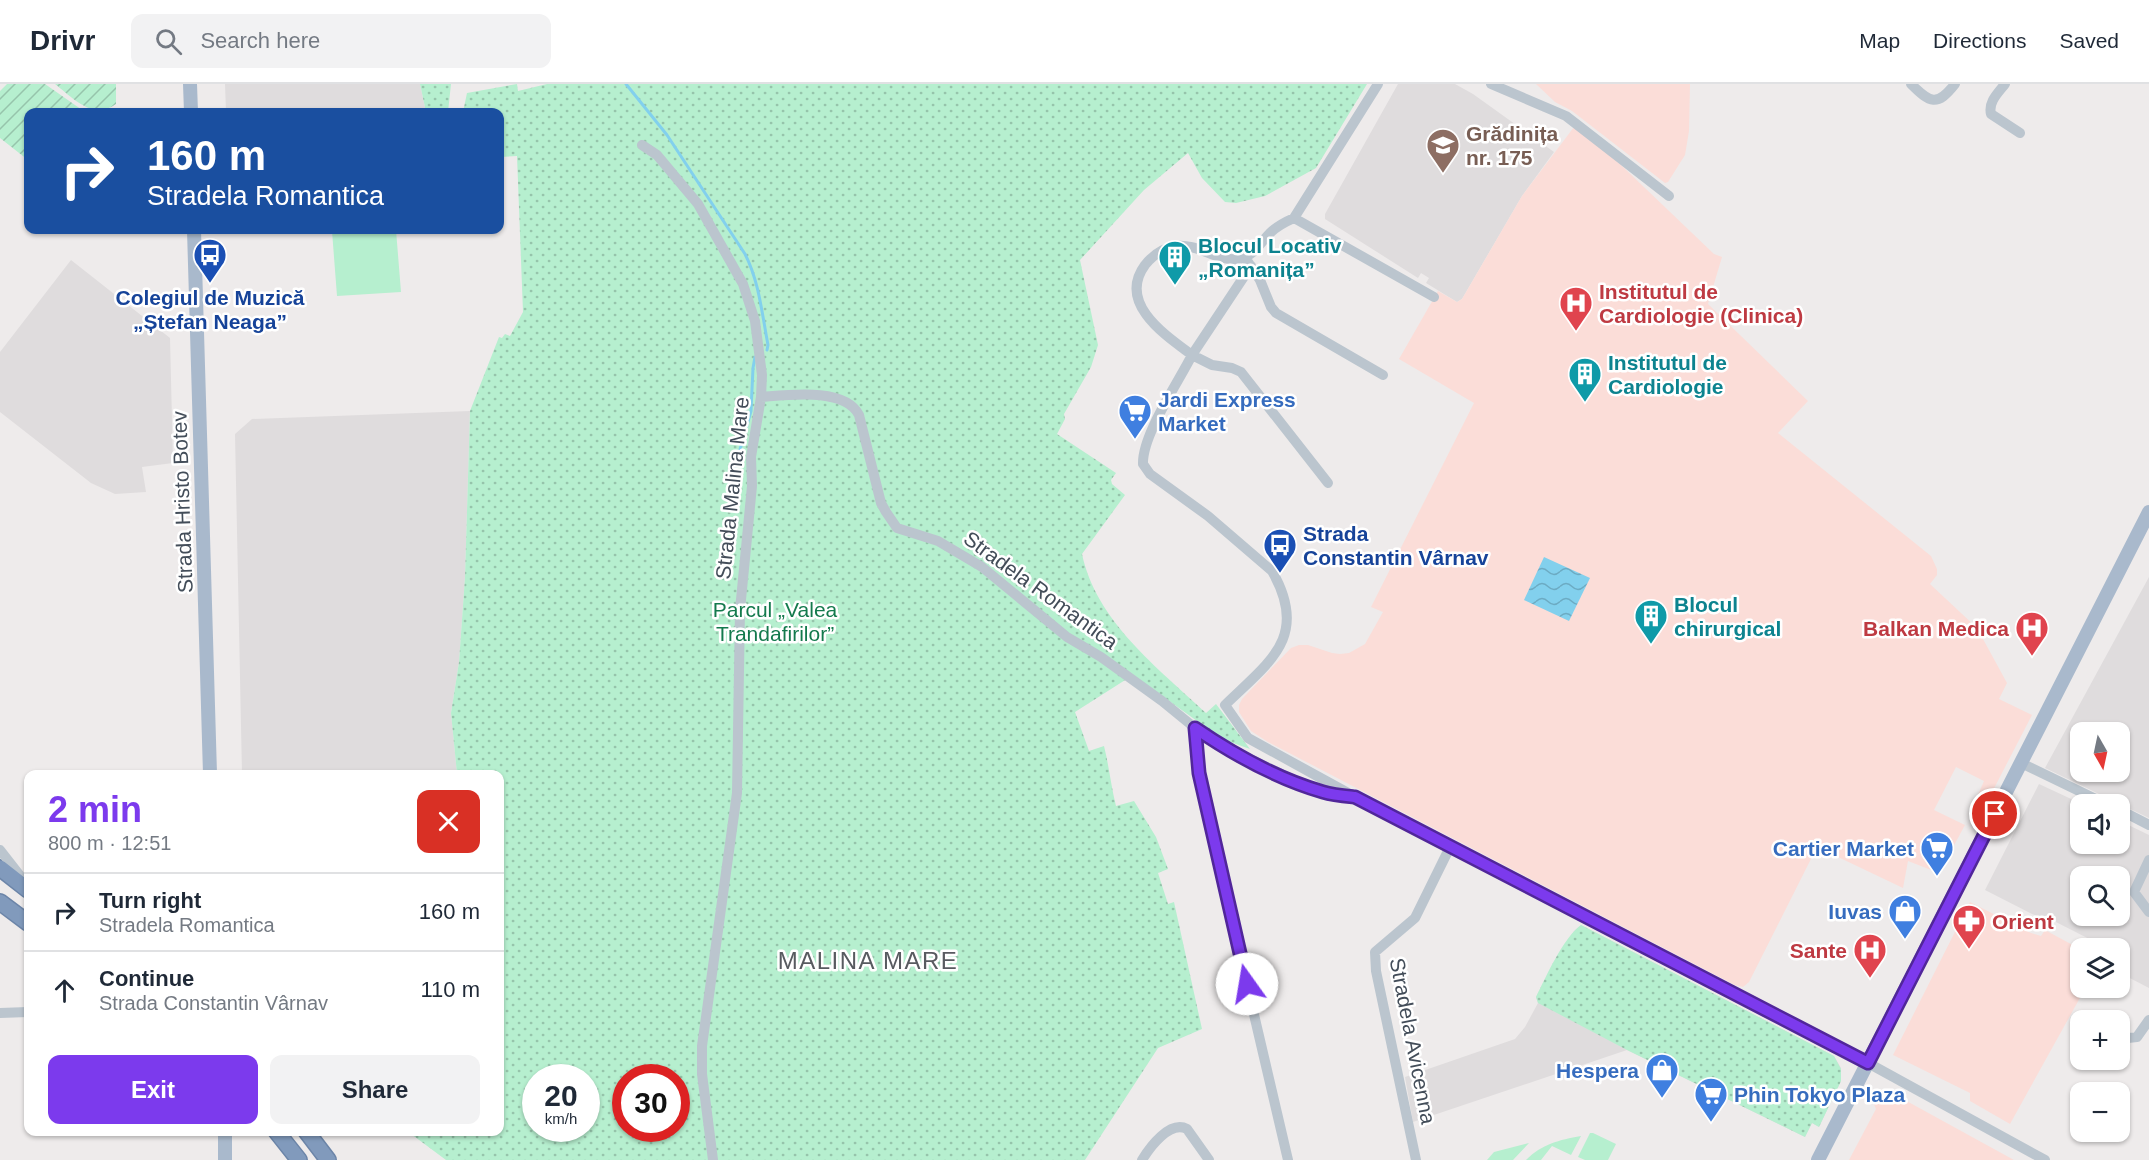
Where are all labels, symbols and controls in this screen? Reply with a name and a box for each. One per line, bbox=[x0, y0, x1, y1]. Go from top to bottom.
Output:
search box bbox=[131, 14, 551, 68]
text: Drivr bbox=[30, 25, 95, 56]
icon: search bbox=[152, 25, 185, 58]
text: Search here bbox=[200, 28, 320, 53]
text: Map bbox=[1859, 29, 1900, 52]
text: Directions bbox=[1933, 29, 2026, 52]
text: Saved bbox=[2059, 29, 2119, 52]
place label: Grădinița nr. 175 bbox=[1466, 122, 1559, 169]
school or university icon: Grădinița nr. 175 bbox=[1425, 127, 1461, 174]
icon: right bbox=[48, 132, 126, 210]
text: 160 m bbox=[147, 132, 266, 179]
text: Stradela Romantica bbox=[147, 181, 384, 211]
place label: Blocul Locativ „Romanița” bbox=[1198, 234, 1342, 281]
bus stop icon: Colegiul de Muzică „Ștefan Neaga” bbox=[192, 237, 228, 284]
building icon: Blocul Locativ „Romanița” bbox=[1157, 239, 1193, 286]
place label: Institutul de Cardiologie (Clinica) bbox=[1599, 280, 1803, 327]
hospital icon: Institutul de Cardiologie (Clinica) bbox=[1558, 285, 1594, 332]
place label: Colegiul de Muzică „Ștefan Neaga” bbox=[115, 286, 305, 333]
place label: Institutul de Cardiologie bbox=[1608, 351, 1727, 398]
building icon: Institutul de Cardiologie bbox=[1567, 356, 1603, 403]
place label: Jardi Express Market bbox=[1158, 388, 1296, 435]
supermarket icon: Jardi Express Market bbox=[1117, 393, 1153, 440]
street label: Strada Malina Mare bbox=[711, 396, 753, 580]
street label: Strada Hristo Botev bbox=[167, 410, 197, 593]
place label: Strada Constantin Vârnav bbox=[1303, 522, 1489, 569]
street label: Stradela Romantica bbox=[960, 526, 1123, 654]
bus stop icon: Strada Constantin Vârnav bbox=[1262, 527, 1298, 574]
place label: Blocul chirurgical bbox=[1674, 593, 1781, 640]
park label: Parcul „Valea Trandafirilor” bbox=[713, 598, 838, 645]
building icon: Blocul chirurgical bbox=[1633, 598, 1669, 645]
hospital icon: Balkan Medica bbox=[2014, 610, 2050, 657]
place label: Balkan Medica bbox=[1863, 617, 2009, 640]
north arrow bbox=[2070, 722, 2130, 782]
map controls bbox=[2070, 722, 2130, 1142]
pin bbox=[1969, 788, 2020, 839]
text: 2 min bbox=[48, 789, 142, 830]
button: close bbox=[417, 790, 480, 853]
button: sound bbox=[2070, 794, 2130, 854]
icon: arrive bbox=[1978, 797, 2011, 830]
supermarket icon: Cartier Market bbox=[1919, 830, 1955, 877]
text: 800 m · 12:51 bbox=[48, 832, 171, 854]
place label: Cartier Market bbox=[1773, 837, 1914, 860]
button: search bbox=[2070, 866, 2130, 926]
text: Turn right bbox=[99, 888, 201, 913]
shop icon: Iuvas bbox=[1887, 893, 1923, 940]
icon: right bbox=[48, 896, 81, 929]
text: 160 m bbox=[419, 899, 480, 924]
place label: Iuvas bbox=[1828, 900, 1882, 923]
pharmacy icon: Orient bbox=[1951, 903, 1987, 950]
place label: Orient bbox=[1992, 910, 2054, 933]
text: Stradela Romantica bbox=[99, 914, 275, 936]
hospital icon: Sante bbox=[1852, 932, 1888, 979]
button: layers bbox=[2070, 938, 2130, 998]
place label: Sante bbox=[1790, 939, 1847, 962]
district label: MALINA MARE bbox=[778, 947, 958, 974]
position arrow bbox=[1215, 952, 1279, 1016]
street label: Stradela Avicenna bbox=[1386, 956, 1440, 1126]
text: Continue bbox=[99, 966, 194, 991]
icon: ahead bbox=[48, 974, 81, 1007]
text: 110 m bbox=[420, 977, 480, 1002]
text: Strada Constantin Vârnav bbox=[99, 992, 328, 1014]
button: + bbox=[2070, 1010, 2130, 1070]
shop icon: Hespera bbox=[1644, 1052, 1680, 1099]
button: Exit bbox=[48, 1055, 258, 1124]
button: Share bbox=[270, 1055, 480, 1124]
place label: Hespera bbox=[1556, 1059, 1639, 1082]
speed limit sign: 30 bbox=[612, 1064, 690, 1142]
supermarket icon: Phin Tokyo Plaza bbox=[1693, 1076, 1729, 1123]
text: 20 bbox=[544, 1079, 578, 1112]
button: − bbox=[2070, 1082, 2130, 1142]
place label: Phin Tokyo Plaza bbox=[1734, 1083, 1905, 1106]
text: km/h bbox=[545, 1110, 577, 1127]

